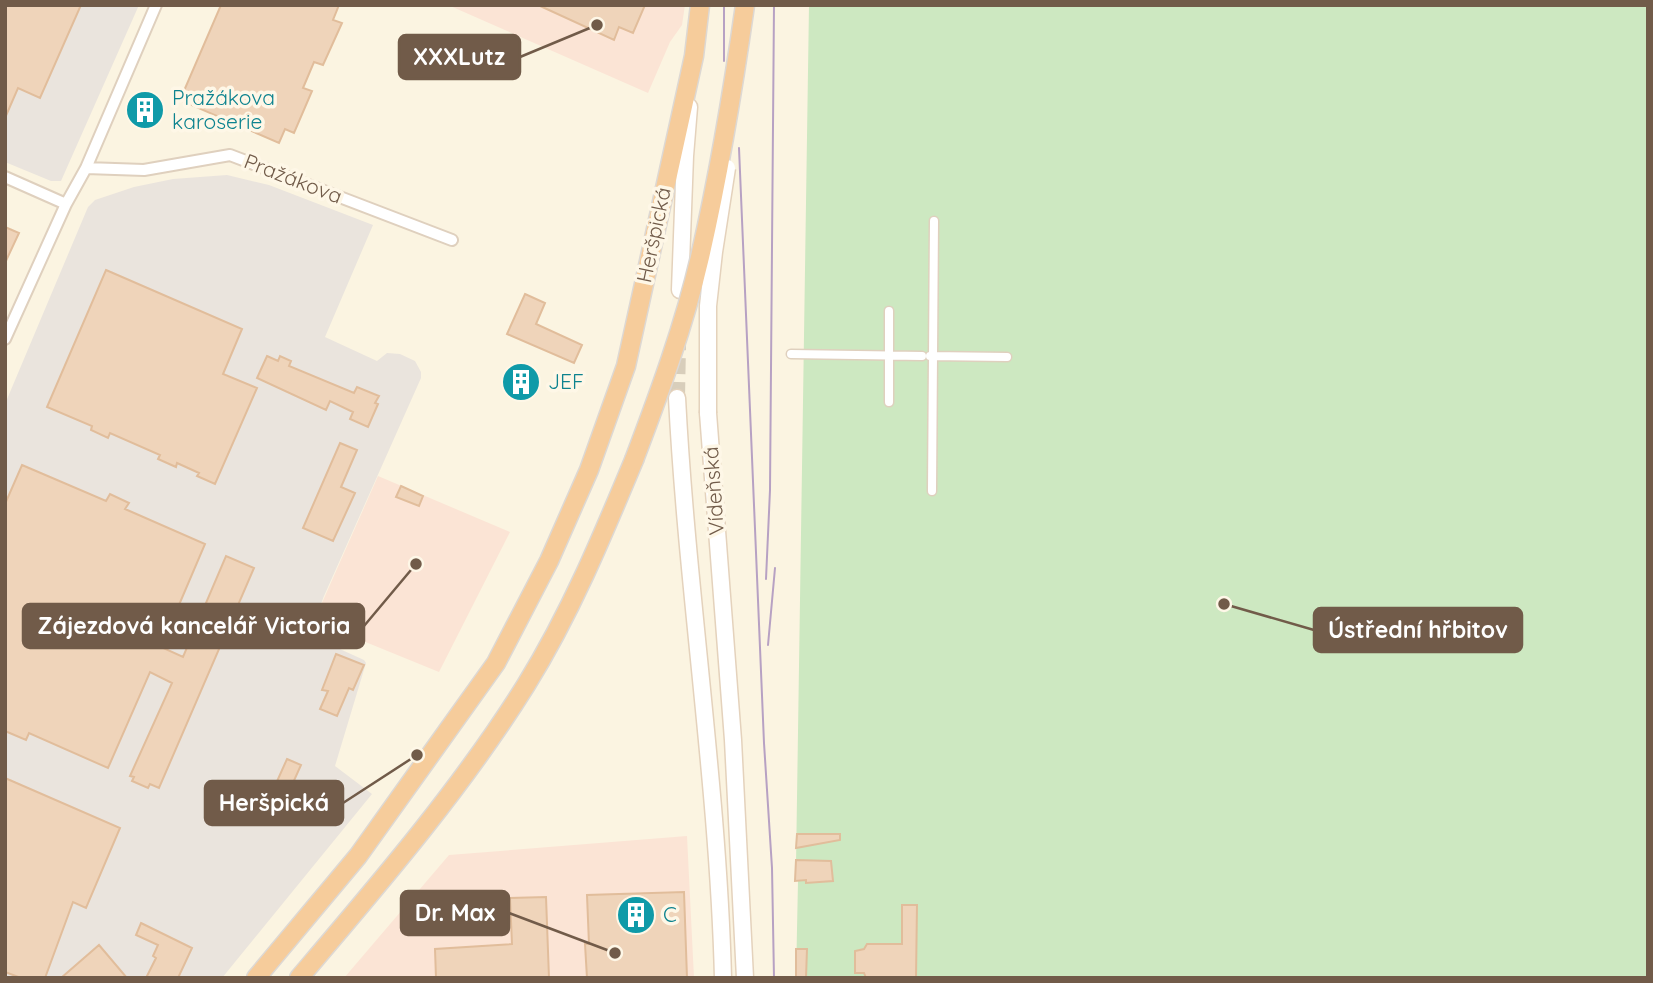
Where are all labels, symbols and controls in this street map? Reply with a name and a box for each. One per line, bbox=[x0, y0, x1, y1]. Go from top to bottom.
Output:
callout: XXXLutz bbox=[399, 35, 520, 79]
text: XXXLutz bbox=[413, 42, 505, 71]
place label: Pražákova karoserie bbox=[172, 84, 275, 134]
building icon: Pražákova karoserie bbox=[124, 89, 166, 131]
street label: Pražákova bbox=[241, 147, 346, 209]
street label: Heršpická bbox=[630, 185, 676, 285]
building icon: JEF bbox=[500, 361, 542, 403]
place label: JEF bbox=[548, 368, 584, 394]
street label: Vídeňská bbox=[697, 446, 729, 536]
callout: Zájezdová kancelář Victoria bbox=[23, 604, 364, 648]
callout: Ústřední hřbitov bbox=[1314, 608, 1522, 652]
text: Zájezdová kancelář Victoria bbox=[38, 611, 350, 640]
text: Ústřední hřbitov bbox=[1328, 615, 1508, 644]
callout: Heršpická bbox=[205, 781, 343, 825]
text: Heršpická bbox=[219, 788, 329, 817]
callout: Dr. Max bbox=[401, 891, 509, 935]
building icon: C bbox=[615, 894, 657, 936]
text: Dr. Max bbox=[415, 898, 495, 927]
place label: C bbox=[663, 901, 677, 927]

